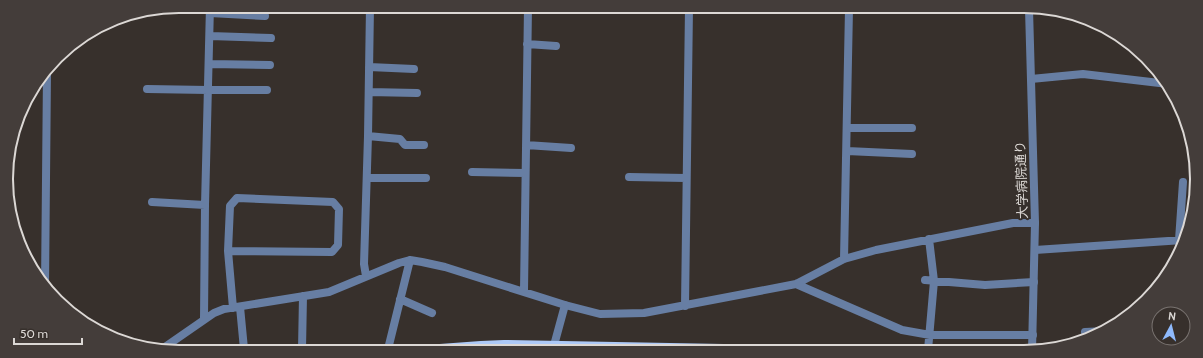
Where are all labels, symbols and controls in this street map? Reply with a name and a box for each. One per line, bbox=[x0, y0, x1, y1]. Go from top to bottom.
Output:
street label: 大学病院通り bbox=[1012, 141, 1030, 219]
north arrow bbox=[1151, 306, 1191, 346]
text: N bbox=[1168, 309, 1177, 323]
scale bar bbox=[14, 320, 82, 346]
text: 50 m bbox=[20, 326, 48, 341]

